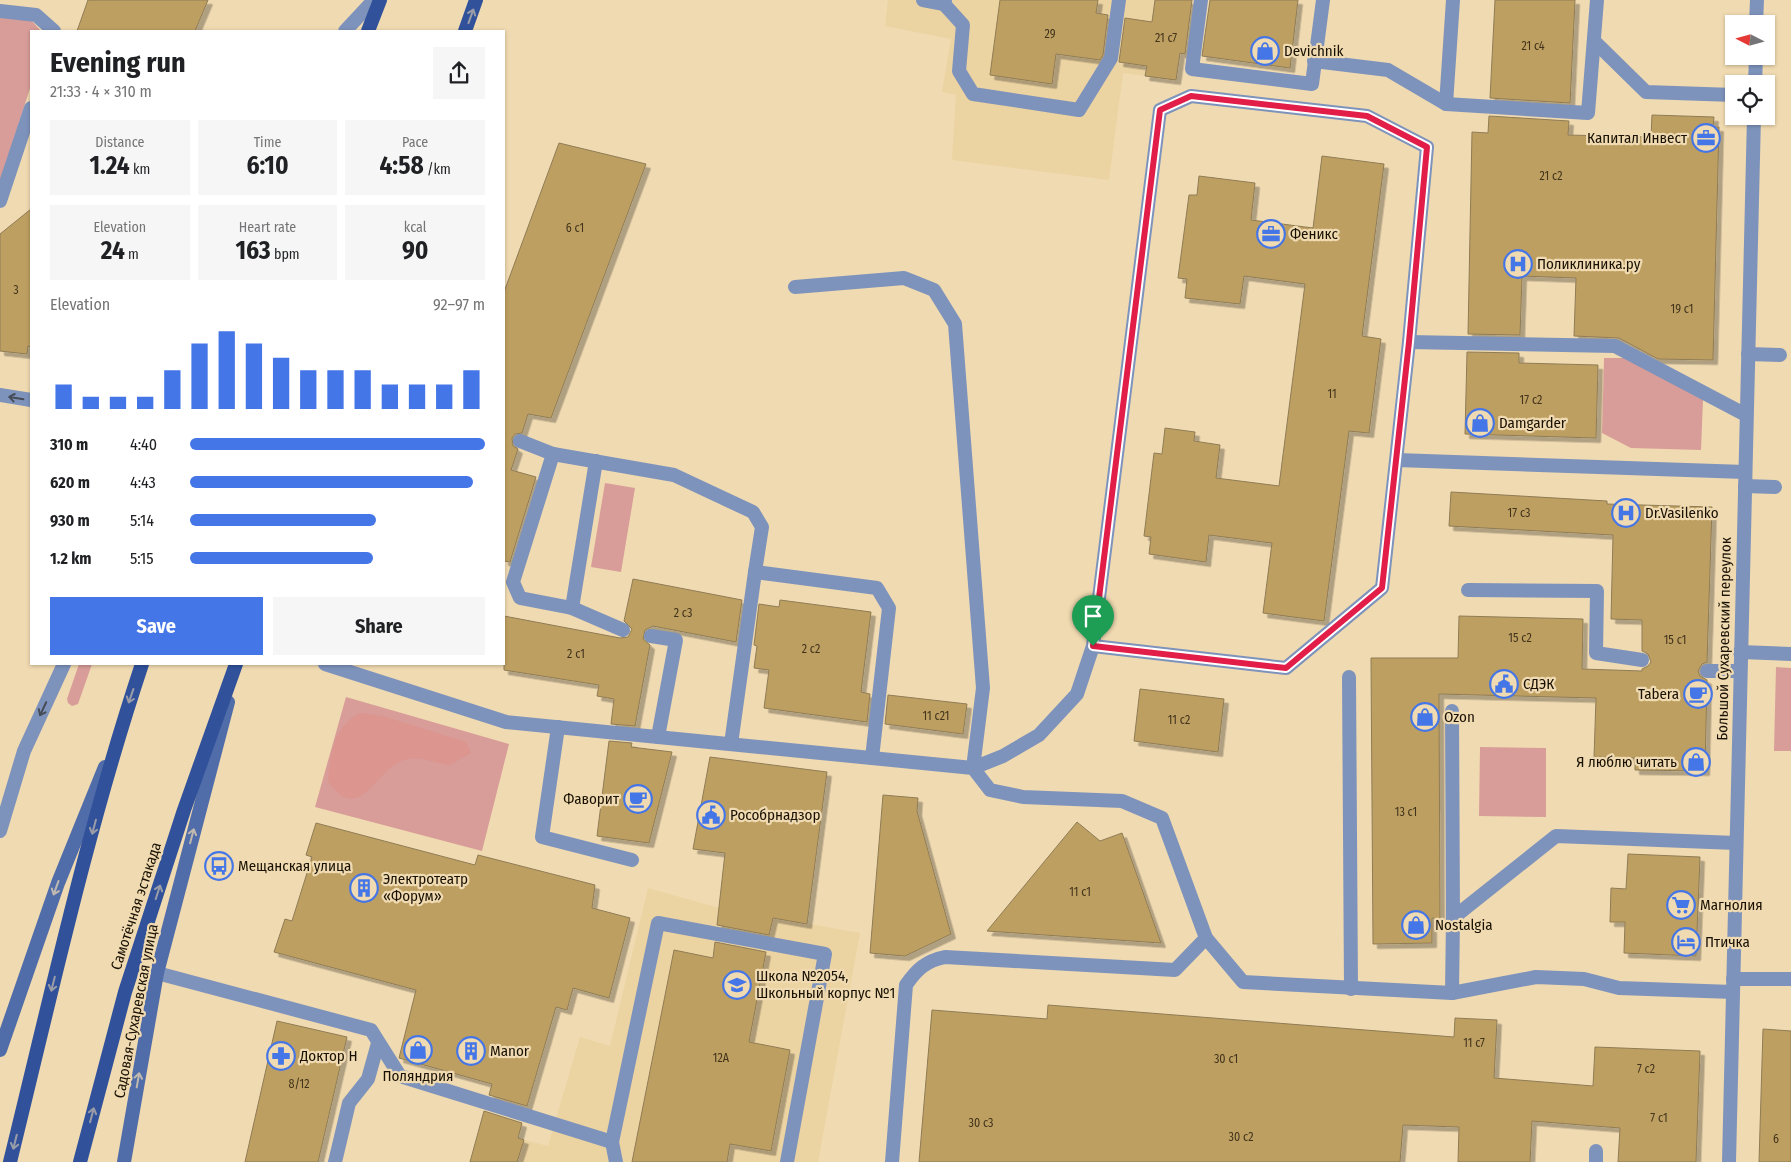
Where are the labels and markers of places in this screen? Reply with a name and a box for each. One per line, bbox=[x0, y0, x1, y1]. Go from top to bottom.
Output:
shop icon: Devichnik bbox=[1250, 36, 1280, 66]
place label: Devichnik bbox=[1284, 42, 1344, 60]
office icon: Капитал Инвест bbox=[1691, 123, 1721, 153]
place label: Капитал Инвест bbox=[1587, 129, 1688, 147]
office icon: Феникс bbox=[1256, 219, 1286, 249]
place label: Феникс bbox=[1290, 225, 1338, 243]
hospital icon: Поликлиника.ру bbox=[1503, 249, 1533, 279]
place label: Поликлиника.ру bbox=[1537, 255, 1641, 273]
shop icon: Damgarder bbox=[1465, 408, 1495, 438]
place label: Damgarder bbox=[1499, 414, 1567, 432]
hospital icon: Dr.Vasilenko bbox=[1611, 498, 1641, 528]
place label: Dr.Vasilenko bbox=[1645, 504, 1719, 522]
pin bbox=[1072, 595, 1114, 646]
public building icon: СДЭК bbox=[1489, 669, 1519, 699]
place label: СДЭК bbox=[1523, 675, 1554, 693]
cafe icon: Tabera bbox=[1683, 679, 1713, 709]
place label: Tabera bbox=[1638, 685, 1679, 703]
shop icon: Ozon bbox=[1410, 702, 1440, 732]
place label: Ozon bbox=[1444, 708, 1475, 726]
shop icon: Я люблю читать bbox=[1681, 747, 1711, 777]
place label: Я люблю читать bbox=[1576, 753, 1677, 771]
cafe icon: Фаворит bbox=[623, 784, 653, 814]
place label: Фаворит bbox=[563, 790, 620, 808]
public building icon: Рособрнадзор bbox=[696, 800, 726, 830]
place label: Рособрнадзор bbox=[730, 806, 820, 824]
bus stop icon: Мещанская улица bbox=[204, 851, 234, 881]
place label: Мещанская улица bbox=[238, 857, 351, 875]
place label: Электротеатр «Форум» bbox=[383, 870, 468, 905]
building icon: Электротеатр «Форум» bbox=[349, 873, 379, 903]
supermarket icon: Магнолия bbox=[1666, 890, 1696, 920]
place label: Магнолия bbox=[1700, 896, 1763, 914]
shop icon: Nostalgia bbox=[1401, 910, 1431, 940]
place label: Nostalgia bbox=[1435, 916, 1493, 934]
hotel icon: Птичка bbox=[1671, 927, 1701, 957]
place label: Птичка bbox=[1705, 933, 1750, 951]
place label: Школа №2054, Школьный корпус №1 bbox=[756, 967, 895, 1002]
school or university icon: Школа №2054, Школьный корпус №1 bbox=[722, 970, 752, 1000]
shop icon: Поляндрия bbox=[403, 1035, 433, 1065]
building icon: Manor bbox=[456, 1036, 486, 1066]
pharmacy icon: Доктор Н bbox=[266, 1041, 296, 1071]
place label: Manor bbox=[490, 1042, 530, 1060]
place label: Доктор Н bbox=[299, 1047, 357, 1065]
place label: Поляндрия bbox=[383, 1067, 453, 1085]

